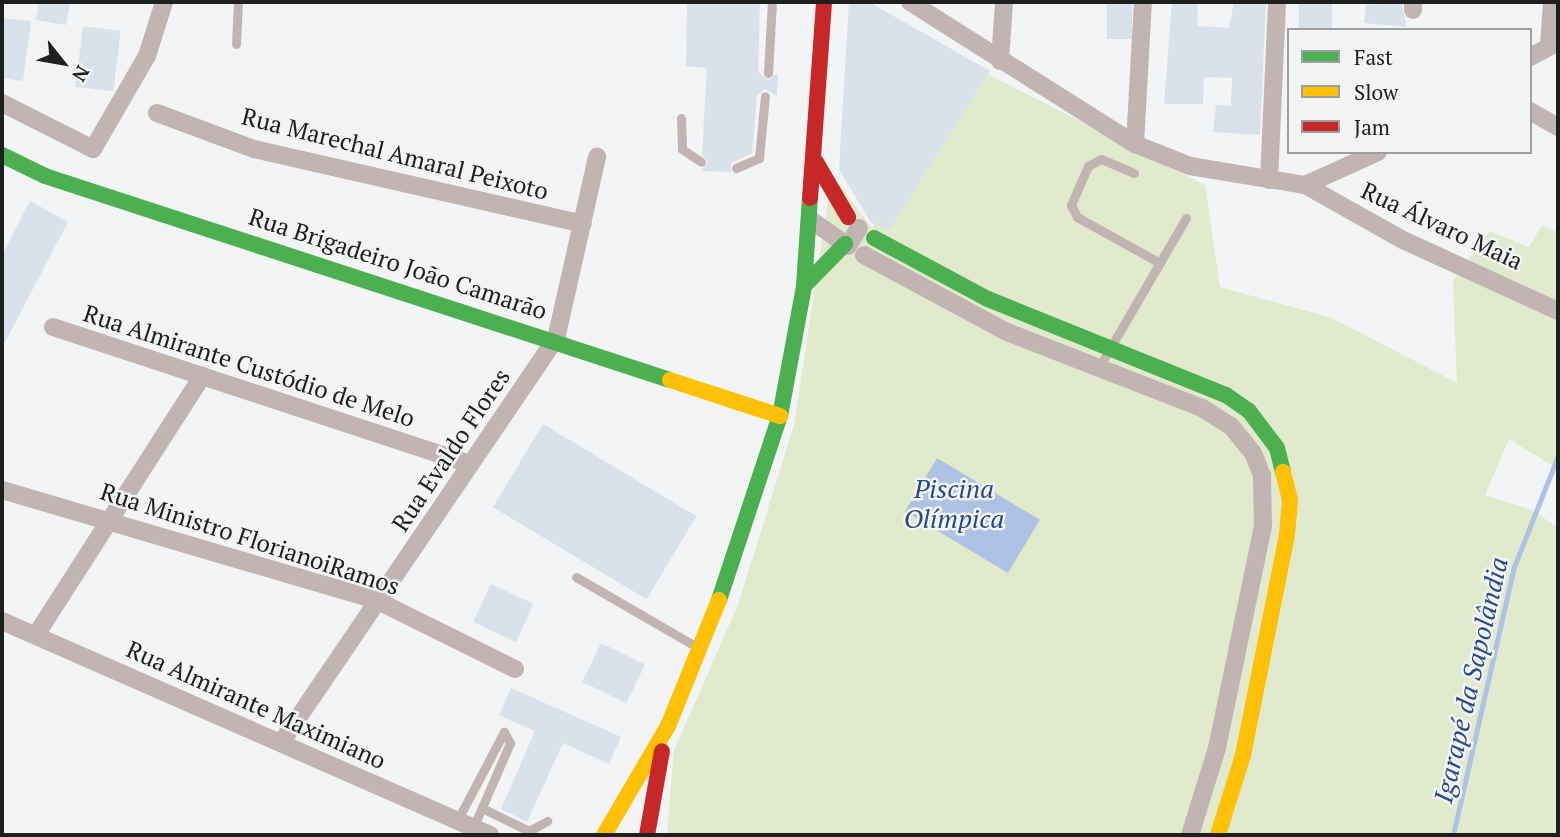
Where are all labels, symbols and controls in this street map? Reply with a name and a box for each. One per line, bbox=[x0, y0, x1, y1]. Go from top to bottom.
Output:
north arrow bbox=[28, 28, 98, 98]
legend bbox=[1287, 28, 1532, 154]
text: Fast bbox=[1354, 43, 1393, 71]
text: N bbox=[67, 61, 96, 87]
text: Slow bbox=[1354, 78, 1398, 106]
street label: Rua Marechal Amaral Peixoto bbox=[238, 102, 552, 206]
text: Jam bbox=[1354, 113, 1390, 141]
street label: Rua Álvaro Maia bbox=[1356, 176, 1528, 276]
street label: Rua Brigadeiro João Camarão bbox=[245, 202, 551, 326]
street label: Rua Almirante Custódio de Melo bbox=[80, 299, 418, 433]
street label: Rua Evaldo Flores bbox=[386, 363, 516, 537]
water label: Piscina Olímpica bbox=[904, 473, 1004, 534]
street label: Rua Ministro FlorianoiRamos bbox=[97, 477, 403, 601]
water label: Igarapé da Sapolândia bbox=[1428, 554, 1514, 806]
street label: Rua Almirante Maximiano bbox=[122, 635, 390, 775]

